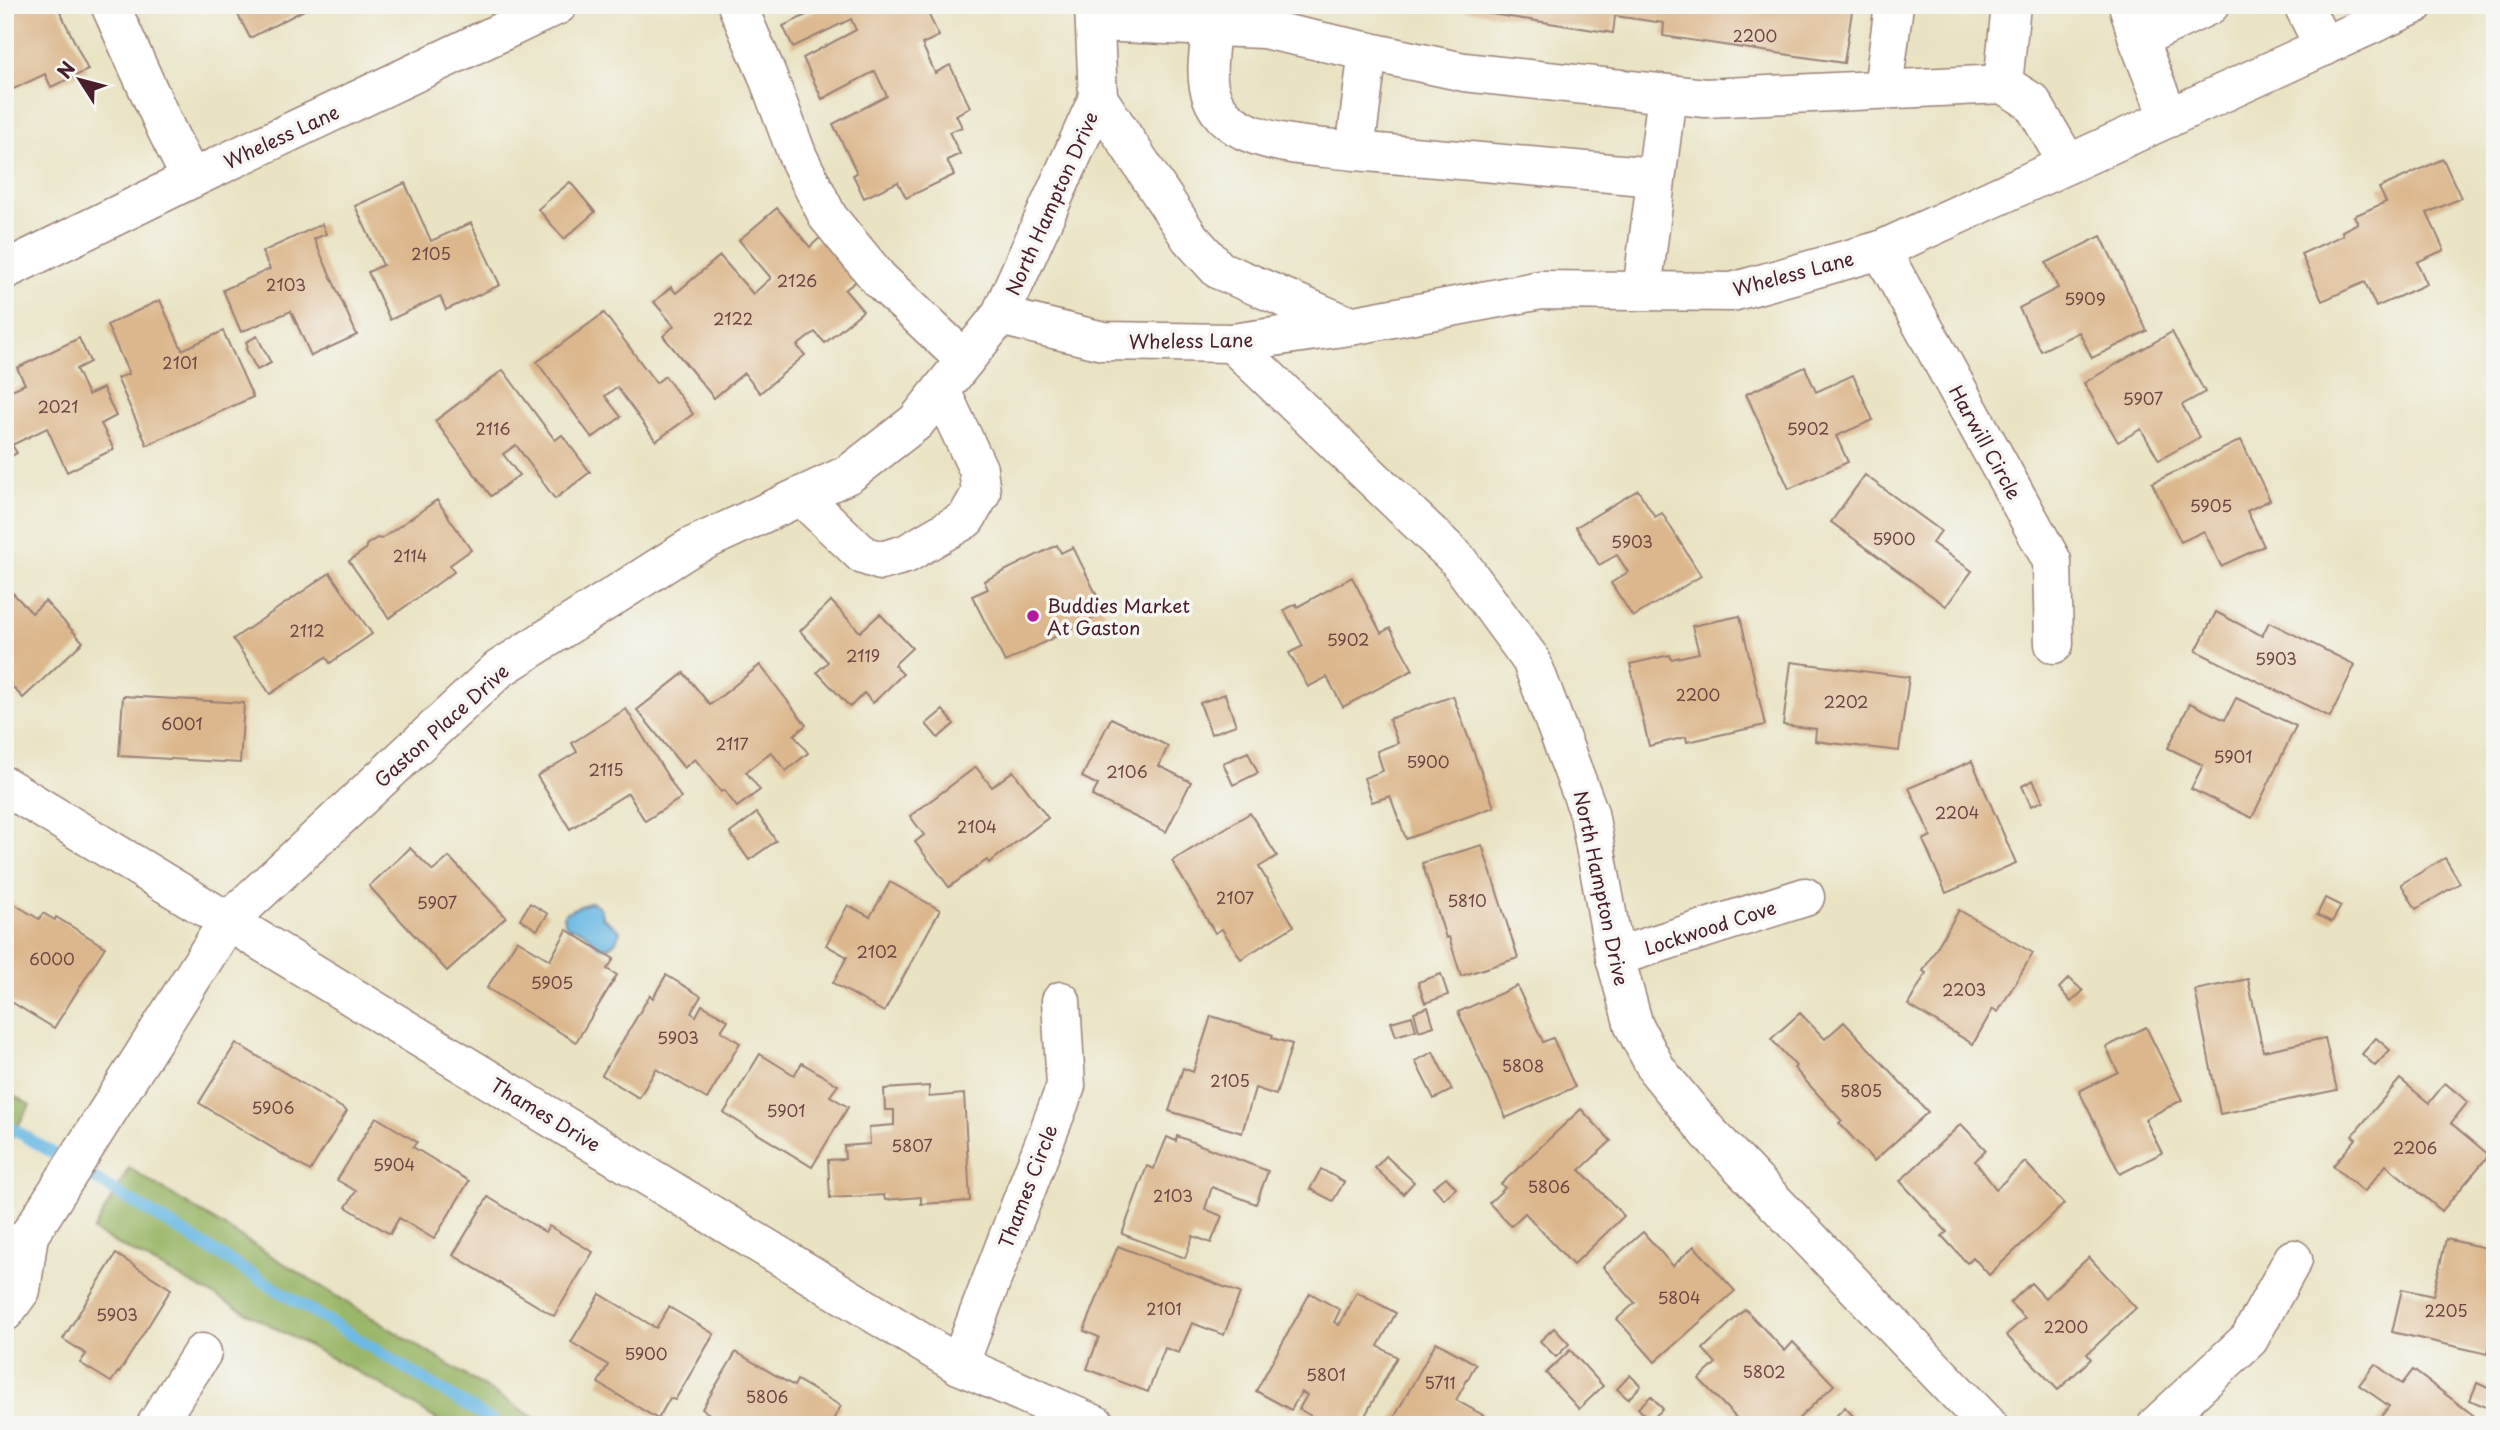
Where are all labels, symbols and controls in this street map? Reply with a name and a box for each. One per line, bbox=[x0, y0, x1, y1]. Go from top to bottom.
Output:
house number: 2200 bbox=[1733, 23, 1777, 47]
north arrow bbox=[46, 46, 116, 116]
text: N bbox=[50, 55, 81, 84]
street label: Wheless Lane bbox=[219, 97, 343, 175]
street label: North Hampton Drive bbox=[998, 107, 1104, 299]
house number: 2105 bbox=[411, 241, 451, 265]
street label: Wheless Lane bbox=[1729, 243, 1857, 303]
house number: 2126 bbox=[777, 268, 817, 292]
house number: 2103 bbox=[266, 272, 306, 296]
house number: 5909 bbox=[2064, 286, 2106, 310]
house number: 2122 bbox=[713, 306, 753, 330]
street label: Wheless Lane bbox=[1129, 325, 1253, 355]
house number: 2101 bbox=[162, 350, 198, 374]
street label: Harwill Circle bbox=[1943, 380, 2029, 504]
house number: 5907 bbox=[2123, 386, 2163, 410]
house number: 2021 bbox=[38, 394, 78, 418]
house number: 2116 bbox=[476, 416, 510, 440]
house number: 5902 bbox=[1787, 416, 1829, 440]
house number: 5905 bbox=[2190, 493, 2232, 517]
house number: 5900 bbox=[1872, 526, 1916, 550]
house number: 5903 bbox=[1611, 529, 1653, 553]
house number: 2114 bbox=[393, 543, 427, 567]
place label: Buddies Market At Gaston bbox=[1047, 591, 1190, 641]
marker: Buddies Market At Gaston bbox=[1025, 608, 1041, 624]
house number: 2112 bbox=[289, 618, 325, 642]
house number: 5902 bbox=[1327, 627, 1369, 651]
house number: 2119 bbox=[846, 643, 880, 667]
house number: 5903 bbox=[2255, 646, 2297, 670]
street label: Gaston Place Drive bbox=[368, 657, 514, 793]
house number: 2200 bbox=[1676, 682, 1720, 706]
house number: 2202 bbox=[1824, 689, 1868, 713]
house number: 6001 bbox=[161, 711, 203, 735]
house number: 2117 bbox=[715, 731, 749, 755]
house number: 5901 bbox=[2214, 744, 2252, 768]
house number: 5900 bbox=[1406, 749, 1450, 773]
house number: 2115 bbox=[588, 757, 624, 781]
house number: 2106 bbox=[1106, 759, 1148, 783]
street label: North Hampton Drive bbox=[1568, 788, 1636, 988]
house number: 2204 bbox=[1935, 800, 1979, 824]
house number: 2104 bbox=[957, 814, 997, 838]
house number: 2107 bbox=[1216, 885, 1254, 909]
house number: 5810 bbox=[1447, 888, 1487, 912]
house number: 5907 bbox=[417, 890, 457, 914]
street label: Lockwood Cove bbox=[1640, 893, 1780, 961]
house number: 2102 bbox=[856, 939, 898, 963]
house number: 6000 bbox=[29, 946, 75, 970]
house number: 5905 bbox=[531, 970, 573, 994]
house number: 2203 bbox=[1942, 977, 1986, 1001]
house number: 5903 bbox=[657, 1025, 699, 1049]
house number: 5808 bbox=[1502, 1053, 1544, 1077]
house number: 2105 bbox=[1210, 1068, 1250, 1092]
street label: Thames Drive bbox=[486, 1070, 606, 1158]
house number: 5805 bbox=[1840, 1078, 1882, 1102]
house number: 5906 bbox=[252, 1095, 294, 1119]
house number: 5901 bbox=[767, 1098, 805, 1122]
street label: Thames Circle bbox=[991, 1120, 1063, 1252]
house number: 5807 bbox=[891, 1133, 933, 1157]
house number: 2206 bbox=[2393, 1135, 2437, 1159]
house number: 5904 bbox=[373, 1152, 415, 1176]
house number: 5806 bbox=[1528, 1174, 1570, 1198]
house number: 2103 bbox=[1153, 1183, 1193, 1207]
house number: 5804 bbox=[1657, 1285, 1701, 1309]
house number: 2101 bbox=[1146, 1296, 1182, 1320]
house number: 2205 bbox=[2424, 1298, 2468, 1322]
house number: 5903 bbox=[96, 1302, 138, 1326]
house number: 2200 bbox=[2044, 1314, 2088, 1338]
house number: 5900 bbox=[624, 1341, 668, 1365]
house number: 5802 bbox=[1743, 1359, 1785, 1383]
house number: 5801 bbox=[1306, 1362, 1346, 1386]
house number: 5711 bbox=[1424, 1370, 1456, 1394]
house number: 5806 bbox=[746, 1384, 788, 1408]

